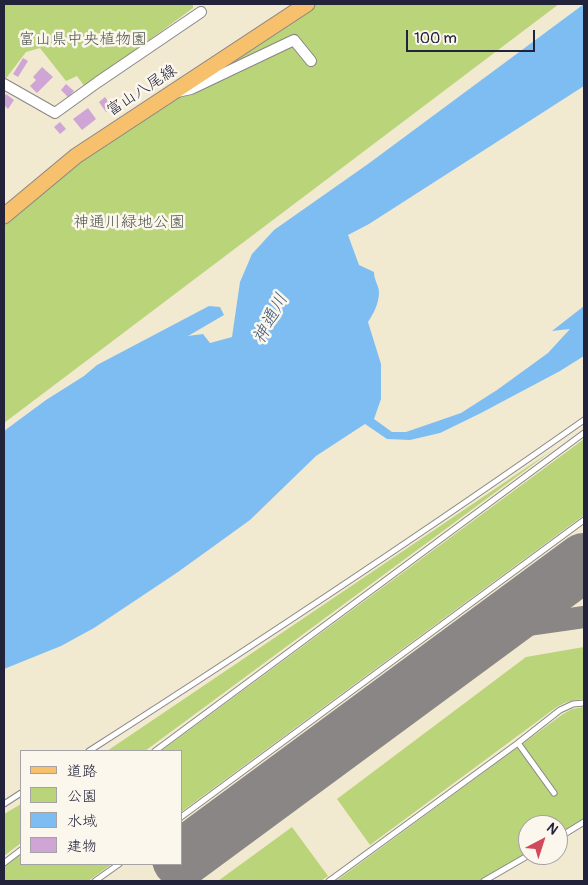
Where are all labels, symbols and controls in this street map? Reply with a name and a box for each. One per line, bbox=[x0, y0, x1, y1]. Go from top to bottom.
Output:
scale bar bbox=[408, 20, 537, 52]
text: 100 m bbox=[414, 29, 457, 48]
park label: 富山県中央植物園 bbox=[19, 30, 147, 50]
street label: 富山八尾線 bbox=[103, 61, 181, 121]
park label: 神通川緑地公園 bbox=[73, 213, 185, 233]
water label: 神通川 bbox=[249, 290, 293, 348]
legend bbox=[20, 750, 182, 865]
text: 道路 bbox=[67, 762, 97, 781]
text: 公園 bbox=[67, 787, 97, 806]
text: 水域 bbox=[67, 812, 97, 831]
north arrow bbox=[518, 815, 568, 865]
text: N bbox=[543, 819, 561, 838]
text: 建物 bbox=[67, 837, 97, 856]

